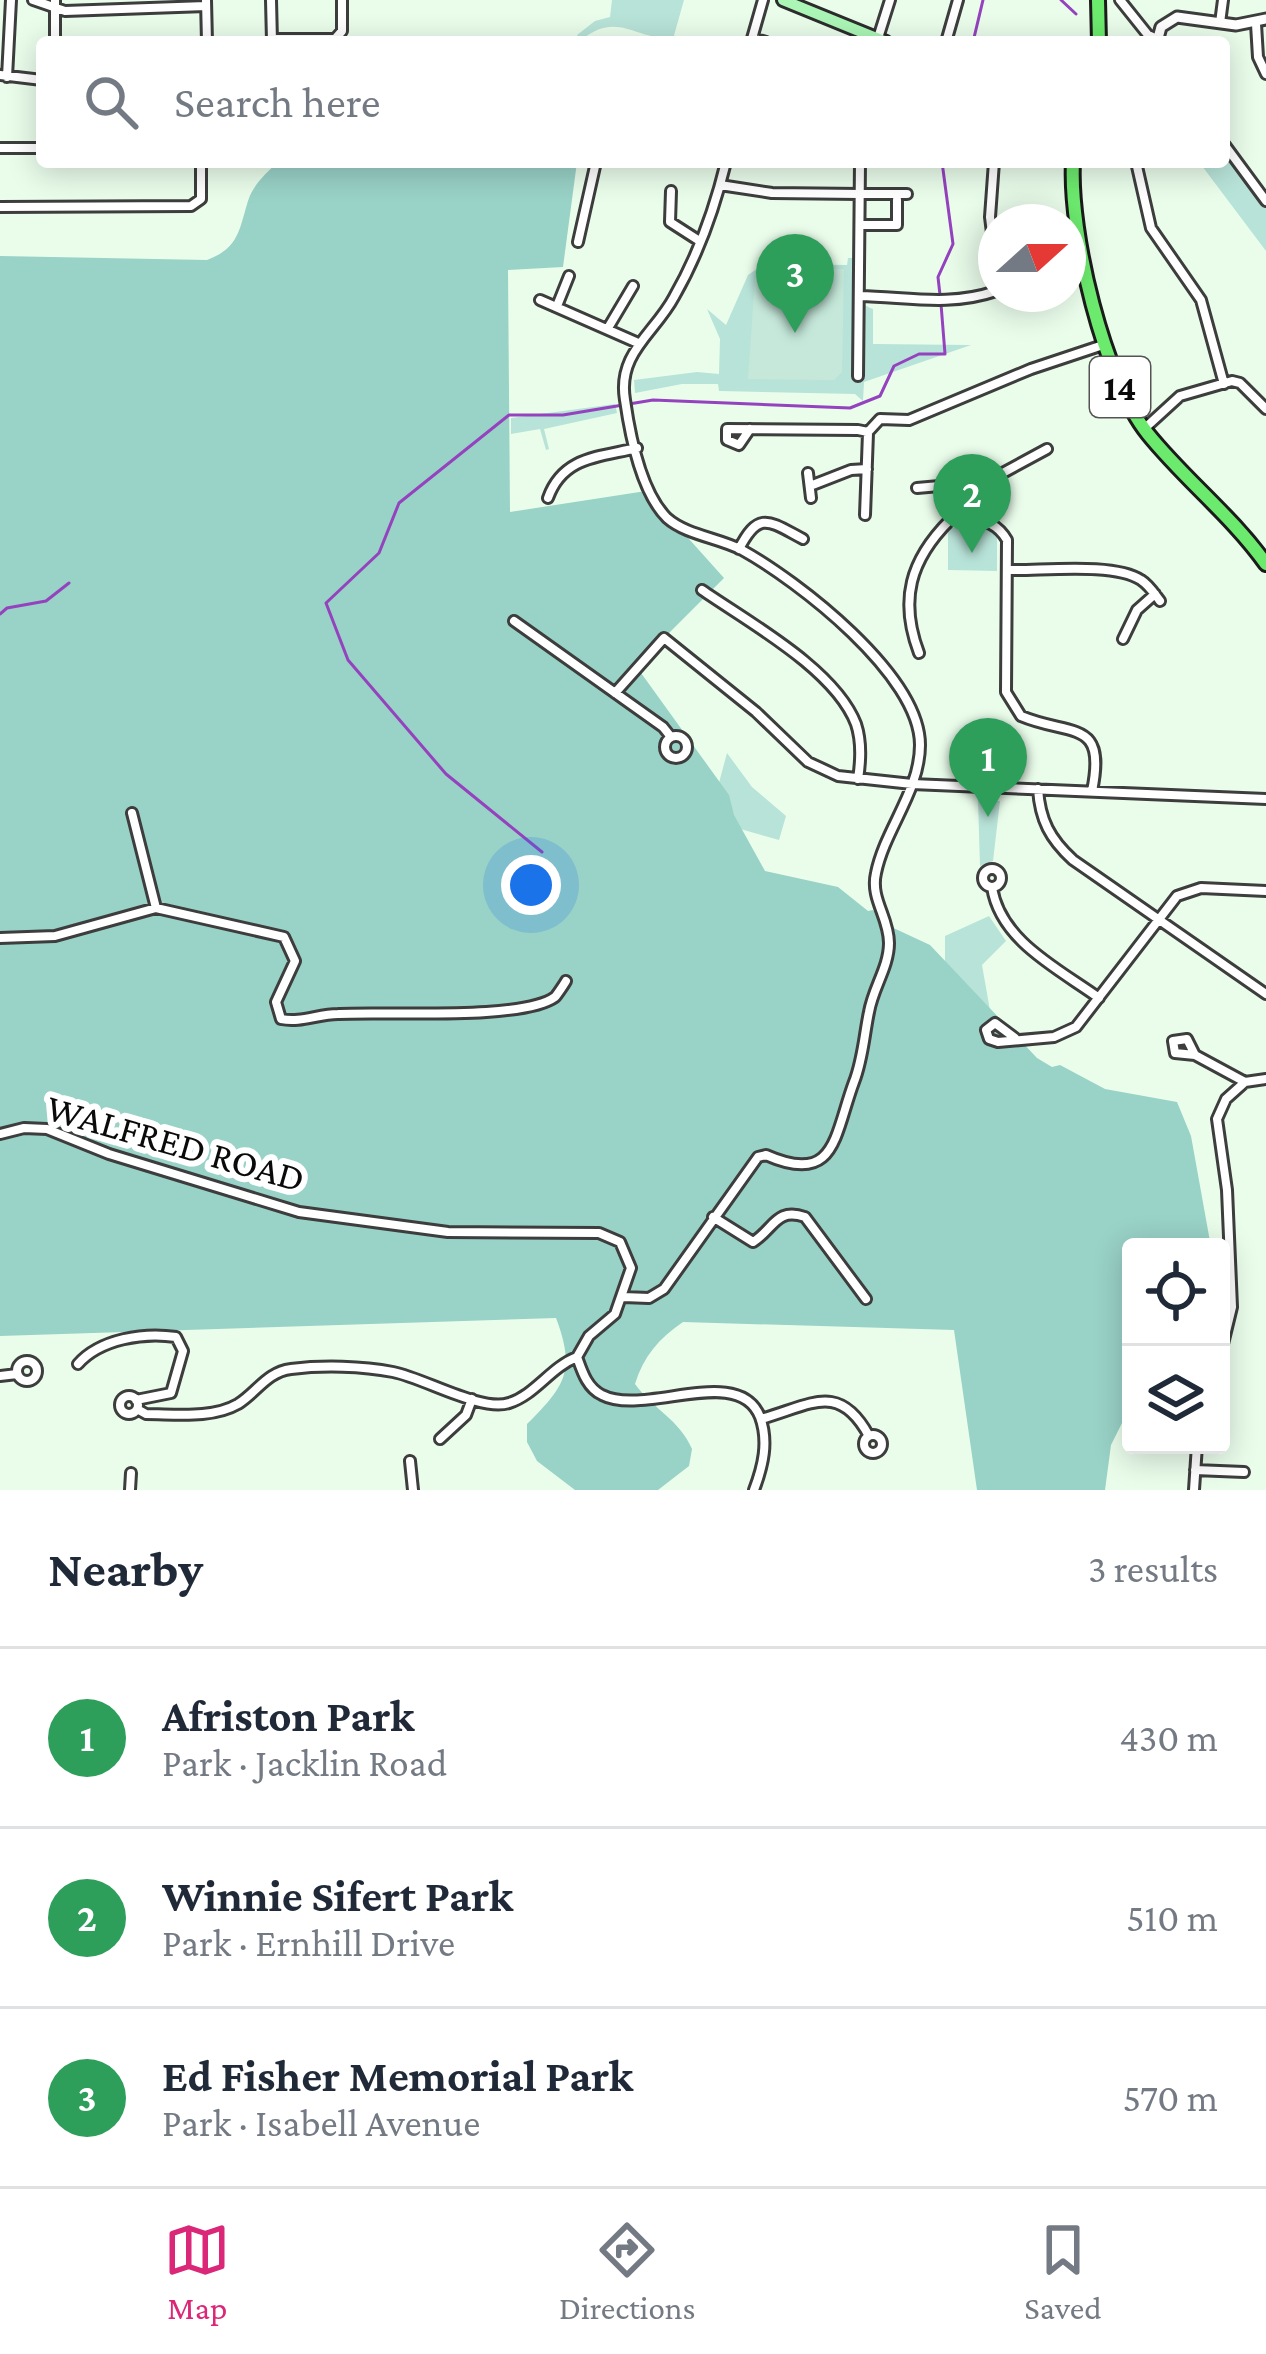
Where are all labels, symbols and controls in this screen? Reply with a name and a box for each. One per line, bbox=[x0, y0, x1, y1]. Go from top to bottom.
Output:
search box bbox=[36, 36, 1230, 168]
icon: search bbox=[78, 69, 144, 135]
text: Search here bbox=[174, 77, 381, 127]
north arrow bbox=[978, 204, 1086, 312]
pin: 3 bbox=[756, 234, 834, 333]
road number: 14 bbox=[1090, 357, 1150, 417]
pin: 2 bbox=[933, 454, 1011, 553]
pin: 1 bbox=[949, 718, 1027, 817]
your location bbox=[501, 855, 561, 915]
street label: WALFRED ROAD bbox=[42, 1085, 310, 1200]
map controls bbox=[1122, 1238, 1230, 1454]
button: locate bbox=[1122, 1238, 1230, 1346]
button: layers bbox=[1122, 1346, 1230, 1454]
text: Nearby bbox=[48, 1540, 203, 1597]
text: 3 results bbox=[1088, 1547, 1218, 1590]
text: Afriston Park bbox=[162, 1691, 414, 1741]
text: 1 bbox=[80, 1716, 94, 1759]
text: 430 m bbox=[1119, 1716, 1218, 1759]
text: Park · Jacklin Road bbox=[162, 1741, 447, 1784]
text: Winnie Sifert Park bbox=[162, 1871, 513, 1921]
text: 2 bbox=[77, 1896, 97, 1939]
text: 510 m bbox=[1126, 1896, 1218, 1939]
text: Park · Ernhill Drive bbox=[162, 1921, 455, 1964]
text: Ed Fisher Memorial Park bbox=[162, 2051, 633, 2101]
text: 3 bbox=[77, 2076, 97, 2119]
text: 570 m bbox=[1123, 2076, 1218, 2119]
text: Park · Isabell Avenue bbox=[162, 2101, 480, 2144]
tab: Map bbox=[164, 2217, 230, 2326]
tab: Directions bbox=[559, 2217, 696, 2326]
tab: Saved bbox=[1024, 2217, 1102, 2326]

